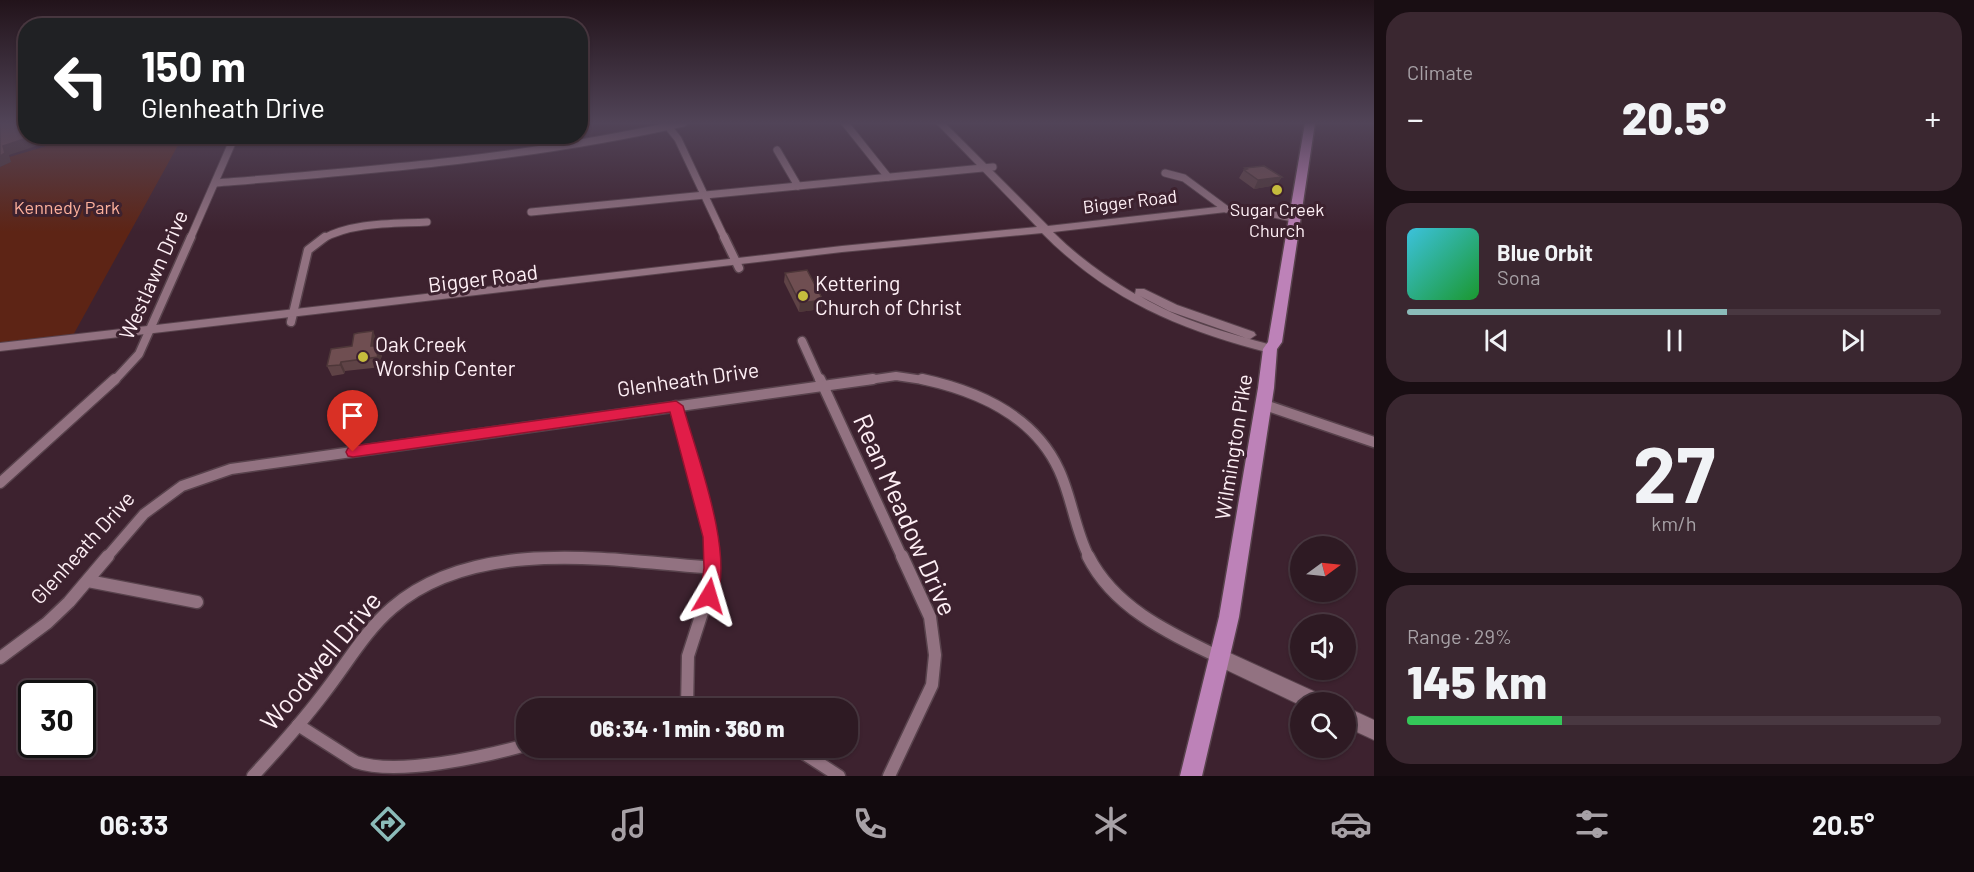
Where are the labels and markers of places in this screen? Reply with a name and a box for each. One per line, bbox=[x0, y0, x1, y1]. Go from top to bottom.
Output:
marker: Sugar Creek Church bbox=[1270, 183, 1284, 197]
place label: Sugar Creek Church bbox=[1230, 198, 1324, 241]
place label: Kettering Church of Christ bbox=[815, 270, 962, 319]
marker: Kettering Church of Christ bbox=[796, 289, 810, 303]
place label: Oak Creek Worship Center bbox=[375, 331, 516, 380]
marker: Oak Creek Worship Center bbox=[356, 350, 370, 364]
pin bbox=[327, 390, 378, 452]

